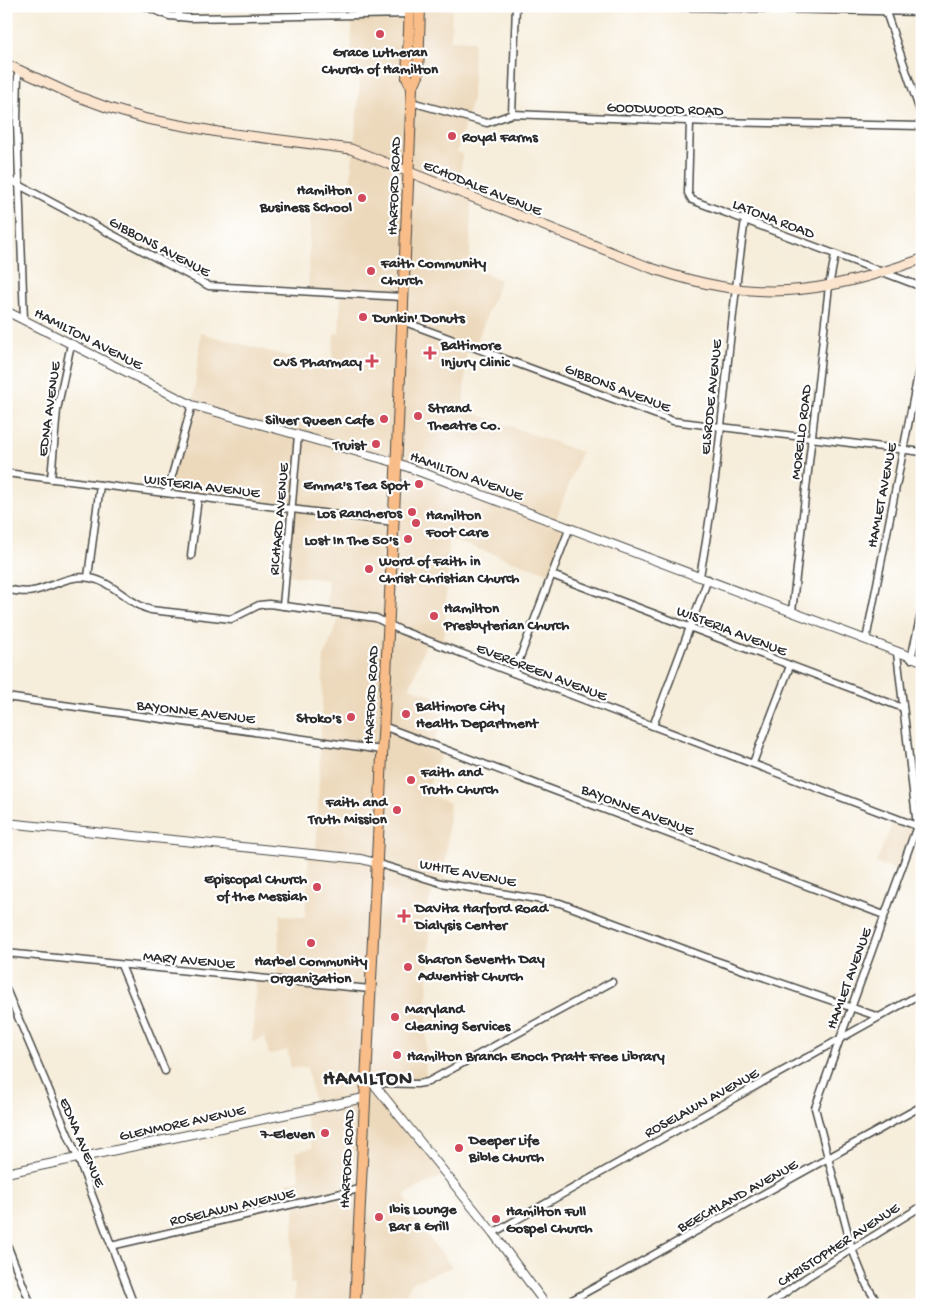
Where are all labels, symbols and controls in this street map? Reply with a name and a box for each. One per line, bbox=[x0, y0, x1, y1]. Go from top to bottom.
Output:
marker: Grace Lutheran Church of Hamilton bbox=[374, 28, 386, 40]
place label: Grace Lutheran Church of Hamilton bbox=[321, 44, 439, 79]
street label: GOODWOOD ROAD bbox=[606, 99, 724, 121]
place label: Royal Farms bbox=[461, 129, 539, 147]
marker: Royal Farms bbox=[446, 130, 458, 142]
street label: HARFORD ROAD bbox=[384, 136, 406, 236]
street label: ECHODALE AVENUE bbox=[420, 157, 545, 221]
place label: Hamilton Business School bbox=[259, 182, 353, 217]
marker: Hamilton Business School bbox=[356, 192, 368, 204]
street label: LATONA ROAD bbox=[730, 196, 817, 244]
street label: GIBBONS AVENUE bbox=[105, 214, 213, 282]
place label: Faith Community Church bbox=[380, 255, 487, 290]
marker: Faith Community Church bbox=[365, 265, 377, 277]
street label: HAMILTON AVENUE bbox=[31, 305, 146, 375]
place label: Dunkin' Donuts bbox=[371, 310, 466, 328]
marker: Dunkin' Donuts bbox=[357, 311, 369, 323]
place label: Baltimore Injury Clinic bbox=[440, 337, 510, 372]
street label: ELSRODE AVENUE bbox=[697, 338, 727, 456]
marker: Baltimore Injury Clinic bbox=[423, 346, 437, 360]
place label: CVS Pharmacy bbox=[273, 354, 363, 372]
marker: CVS Pharmacy bbox=[366, 355, 378, 367]
street label: EDNA AVENUE bbox=[34, 360, 66, 458]
street label: GIBBONS AVENUE bbox=[562, 360, 673, 418]
street label: MORELLO ROAD bbox=[787, 383, 817, 481]
place label: Strand Theatre Co. bbox=[427, 400, 501, 435]
marker: Strand Theatre Co. bbox=[412, 410, 424, 422]
place label: Silver Queen Cafe bbox=[265, 412, 375, 430]
marker: Silver Queen Cafe bbox=[378, 413, 390, 425]
place label: Truist bbox=[332, 437, 368, 455]
marker: Truist bbox=[370, 438, 382, 450]
street label: HAMLET AVENUE bbox=[864, 441, 902, 549]
street label: HAMILTON AVENUE bbox=[407, 448, 526, 506]
street label: RICHARD AVENUE bbox=[266, 462, 294, 576]
street label: WISTERIA AVENUE bbox=[143, 471, 261, 503]
place label: Emma's Tea Spot bbox=[304, 477, 411, 495]
marker: Emma's Tea Spot bbox=[413, 478, 425, 490]
place label: Los Rancheros bbox=[317, 505, 403, 523]
marker: Los Rancheros bbox=[406, 506, 418, 518]
place label: Hamilton Foot Care bbox=[425, 507, 490, 542]
marker: Hamilton Foot Care bbox=[410, 517, 422, 529]
place label: Lost In The 50's bbox=[304, 532, 399, 550]
marker: Lost In The 50's bbox=[402, 533, 414, 545]
place label: Word of Faith in Christ Christian Church bbox=[378, 553, 519, 588]
marker: Word of Faith in Christ Christian Church bbox=[363, 563, 375, 575]
place label: Hamilton Presbyterian Church bbox=[443, 600, 569, 635]
street label: WISTERIA AVENUE bbox=[674, 603, 790, 661]
marker: Hamilton Presbyterian Church bbox=[428, 610, 440, 622]
street label: EVERGREEN AVENUE bbox=[473, 640, 610, 706]
street label: HARFORD ROAD bbox=[360, 645, 384, 745]
street label: BAYONNE AVENUE bbox=[134, 697, 257, 729]
place label: Baltimore City Health Department bbox=[415, 698, 540, 733]
marker: Baltimore City Health Department bbox=[400, 708, 412, 720]
place label: Stoko's bbox=[296, 710, 342, 728]
marker: Stoko's bbox=[345, 711, 357, 723]
place label: Faith and Truth Church bbox=[420, 764, 499, 799]
marker: Faith and Truth Church bbox=[405, 774, 417, 786]
street label: BAYONNE AVENUE bbox=[577, 781, 697, 841]
place label: Faith and Truth Mission bbox=[307, 794, 389, 829]
marker: Faith and Truth Mission bbox=[391, 804, 403, 816]
street label: WHITE AVENUE bbox=[418, 856, 518, 892]
place label: Episcopal Church of the Messiah bbox=[204, 871, 307, 906]
marker: Episcopal Church of the Messiah bbox=[311, 881, 323, 893]
place label: DaVita Harford Road Dialysis Center bbox=[413, 900, 550, 935]
marker: DaVita Harford Road Dialysis Center bbox=[397, 909, 411, 923]
street label: HAMLET AVENUE bbox=[823, 925, 877, 1032]
marker: Harbel Community Organization bbox=[305, 937, 317, 949]
street label: MARY AVENUE bbox=[142, 948, 236, 974]
place label: Sharon Seventh Day Adventist Church bbox=[417, 951, 545, 986]
place label: Harbel Community Organization bbox=[255, 953, 368, 988]
marker: Sharon Seventh Day Adventist Church bbox=[402, 961, 414, 973]
place label: Maryland Cleaning Services bbox=[404, 1001, 512, 1036]
marker: Maryland Cleaning Services bbox=[389, 1011, 401, 1023]
place label: Hamilton Branch Enoch Pratt Free Library bbox=[407, 1048, 665, 1066]
marker: Hamilton Branch Enoch Pratt Free Library bbox=[391, 1049, 403, 1061]
street label: ROSELAWN AVENUE bbox=[642, 1065, 763, 1143]
district label: HAMILTON bbox=[323, 1069, 413, 1092]
street label: EDNA AVENUE bbox=[54, 1095, 108, 1191]
street label: GLENMORE AVENUE bbox=[118, 1102, 248, 1146]
street label: HARFORD ROAD bbox=[336, 1109, 360, 1209]
place label: 7-Eleven bbox=[260, 1126, 316, 1144]
marker: 7-Eleven bbox=[319, 1127, 331, 1139]
place label: Deeper Life Bible Church bbox=[467, 1132, 544, 1167]
marker: Deeper Life Bible Church bbox=[453, 1142, 465, 1154]
street label: BEECHLAND AVENUE bbox=[674, 1156, 802, 1238]
street label: ROSELAWN AVENUE bbox=[168, 1185, 297, 1231]
street label: CHRISTOPHER AVENUE bbox=[775, 1199, 904, 1292]
place label: Ibis Lounge Bar & Grill bbox=[388, 1201, 458, 1236]
place label: Hamilton Full Gospel Church bbox=[506, 1203, 592, 1238]
marker: Ibis Lounge Bar & Grill bbox=[373, 1211, 385, 1223]
marker: Hamilton Full Gospel Church bbox=[490, 1213, 502, 1225]

